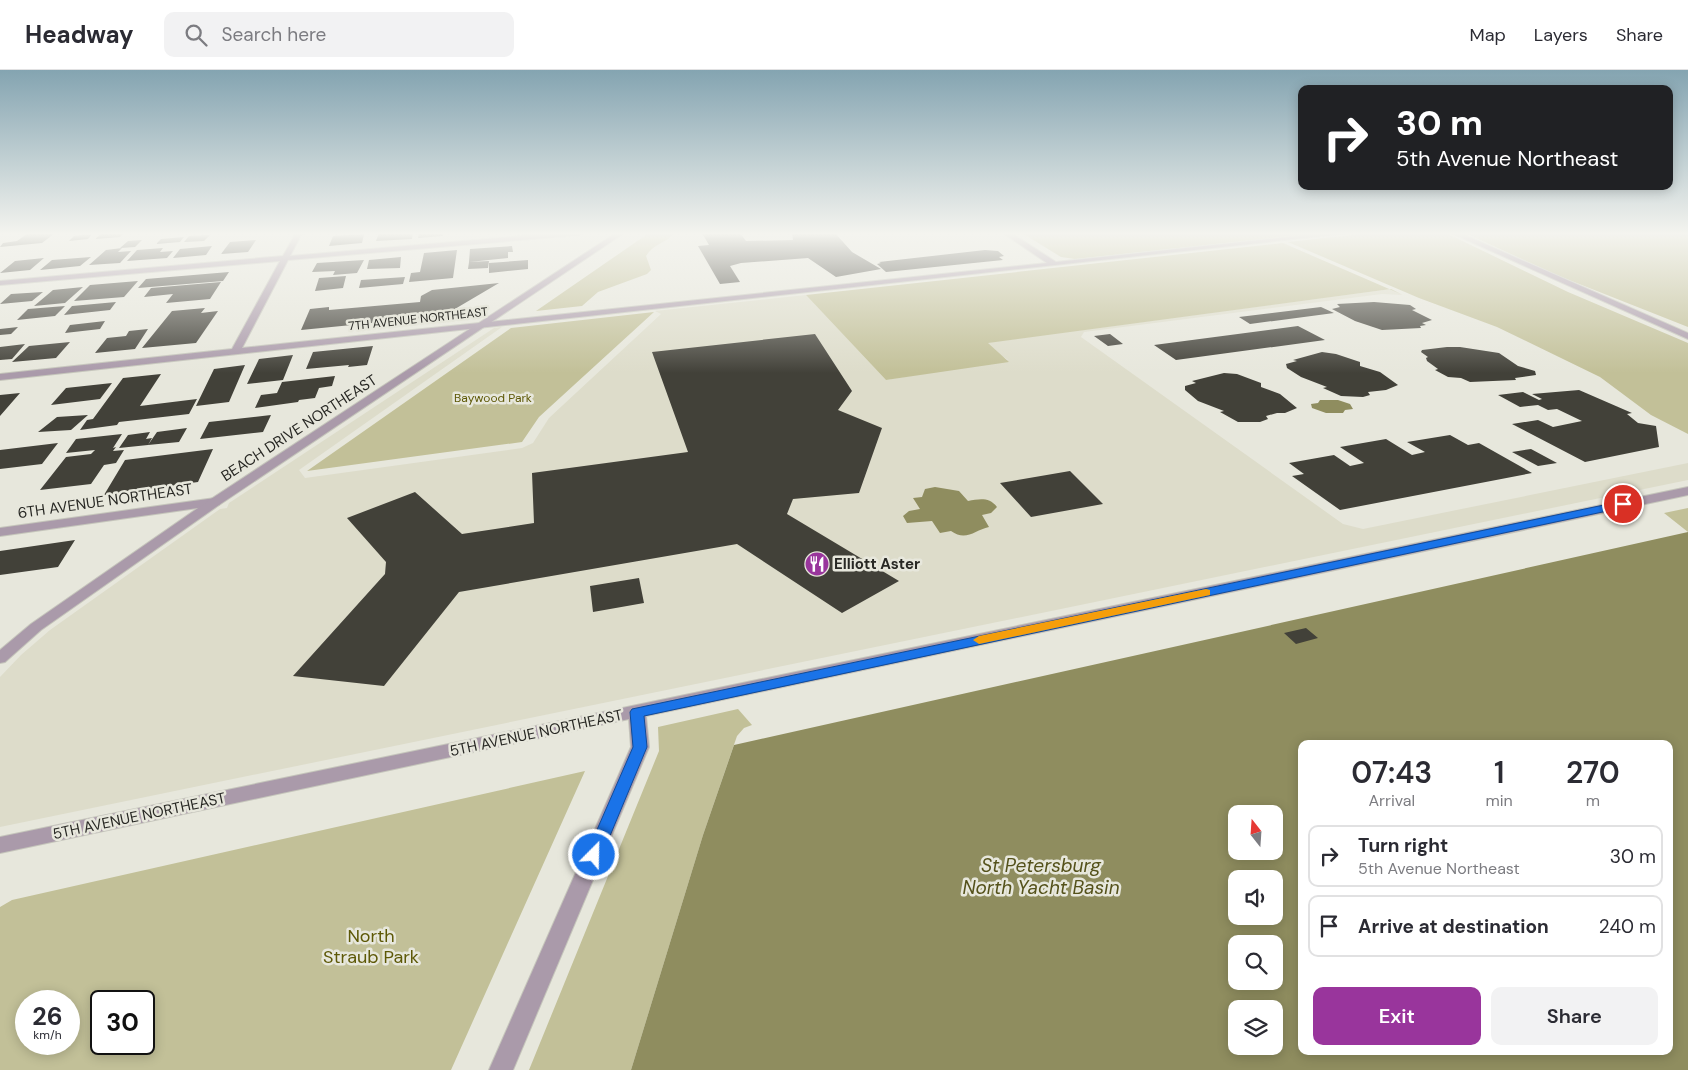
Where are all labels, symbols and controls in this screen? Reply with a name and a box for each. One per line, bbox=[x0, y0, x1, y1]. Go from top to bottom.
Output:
search box bbox=[164, 12, 514, 57]
text: Headway bbox=[25, 19, 134, 50]
icon: search bbox=[182, 21, 210, 49]
text: Search here bbox=[222, 22, 326, 47]
text: Map bbox=[1470, 23, 1506, 47]
text: Layers bbox=[1534, 23, 1588, 47]
text: Share bbox=[1616, 23, 1663, 47]
text: 30 m bbox=[1396, 100, 1483, 146]
icon: right bbox=[1313, 105, 1378, 170]
text: 5th Avenue Northeast bbox=[1396, 144, 1618, 173]
street label: 7TH AVENUE NORTHEAST bbox=[348, 304, 489, 334]
street label: BEACH DRIVE NORTHEAST bbox=[217, 370, 381, 486]
park label: Baywood Park bbox=[454, 390, 532, 406]
street label: 6TH AVENUE NORTHEAST bbox=[16, 479, 194, 523]
pin bbox=[1602, 483, 1644, 525]
icon: arrive bbox=[1609, 490, 1637, 518]
restaurant icon: Elliott Aster bbox=[804, 551, 830, 577]
place label: Elliott Aster bbox=[834, 554, 920, 574]
street label: 5TH AVENUE NORTHEAST bbox=[448, 705, 624, 761]
text: 07:43 bbox=[1351, 753, 1432, 792]
text: 1 bbox=[1494, 753, 1504, 792]
text: 270 bbox=[1566, 753, 1620, 792]
street label: 5TH AVENUE NORTHEAST bbox=[51, 788, 227, 844]
text: Arrival bbox=[1368, 790, 1415, 811]
text: min bbox=[1485, 790, 1513, 811]
text: m bbox=[1586, 790, 1600, 811]
north arrow bbox=[1228, 805, 1282, 860]
map controls bbox=[1228, 805, 1283, 1055]
position arrow bbox=[567, 828, 619, 880]
text: Turn right bbox=[1358, 833, 1448, 858]
icon: right bbox=[1315, 842, 1343, 870]
text: 30 m bbox=[1610, 844, 1656, 869]
water label: St Petersburg North Yacht Basin bbox=[962, 853, 1120, 900]
text: 5th Avenue Northeast bbox=[1358, 858, 1520, 879]
button: sound bbox=[1228, 870, 1283, 925]
icon: arrive bbox=[1315, 912, 1343, 940]
text: Arrive at destination bbox=[1358, 914, 1549, 939]
text: 240 m bbox=[1599, 914, 1656, 939]
park label: North Straub Park bbox=[323, 924, 419, 969]
button: search bbox=[1228, 935, 1283, 990]
button: Exit bbox=[1313, 987, 1481, 1045]
button: Share bbox=[1491, 987, 1658, 1045]
speed limit sign: 30 bbox=[90, 990, 155, 1055]
text: 26 bbox=[32, 1000, 63, 1033]
button: layers bbox=[1228, 1000, 1283, 1055]
text: km/h bbox=[33, 1027, 62, 1043]

